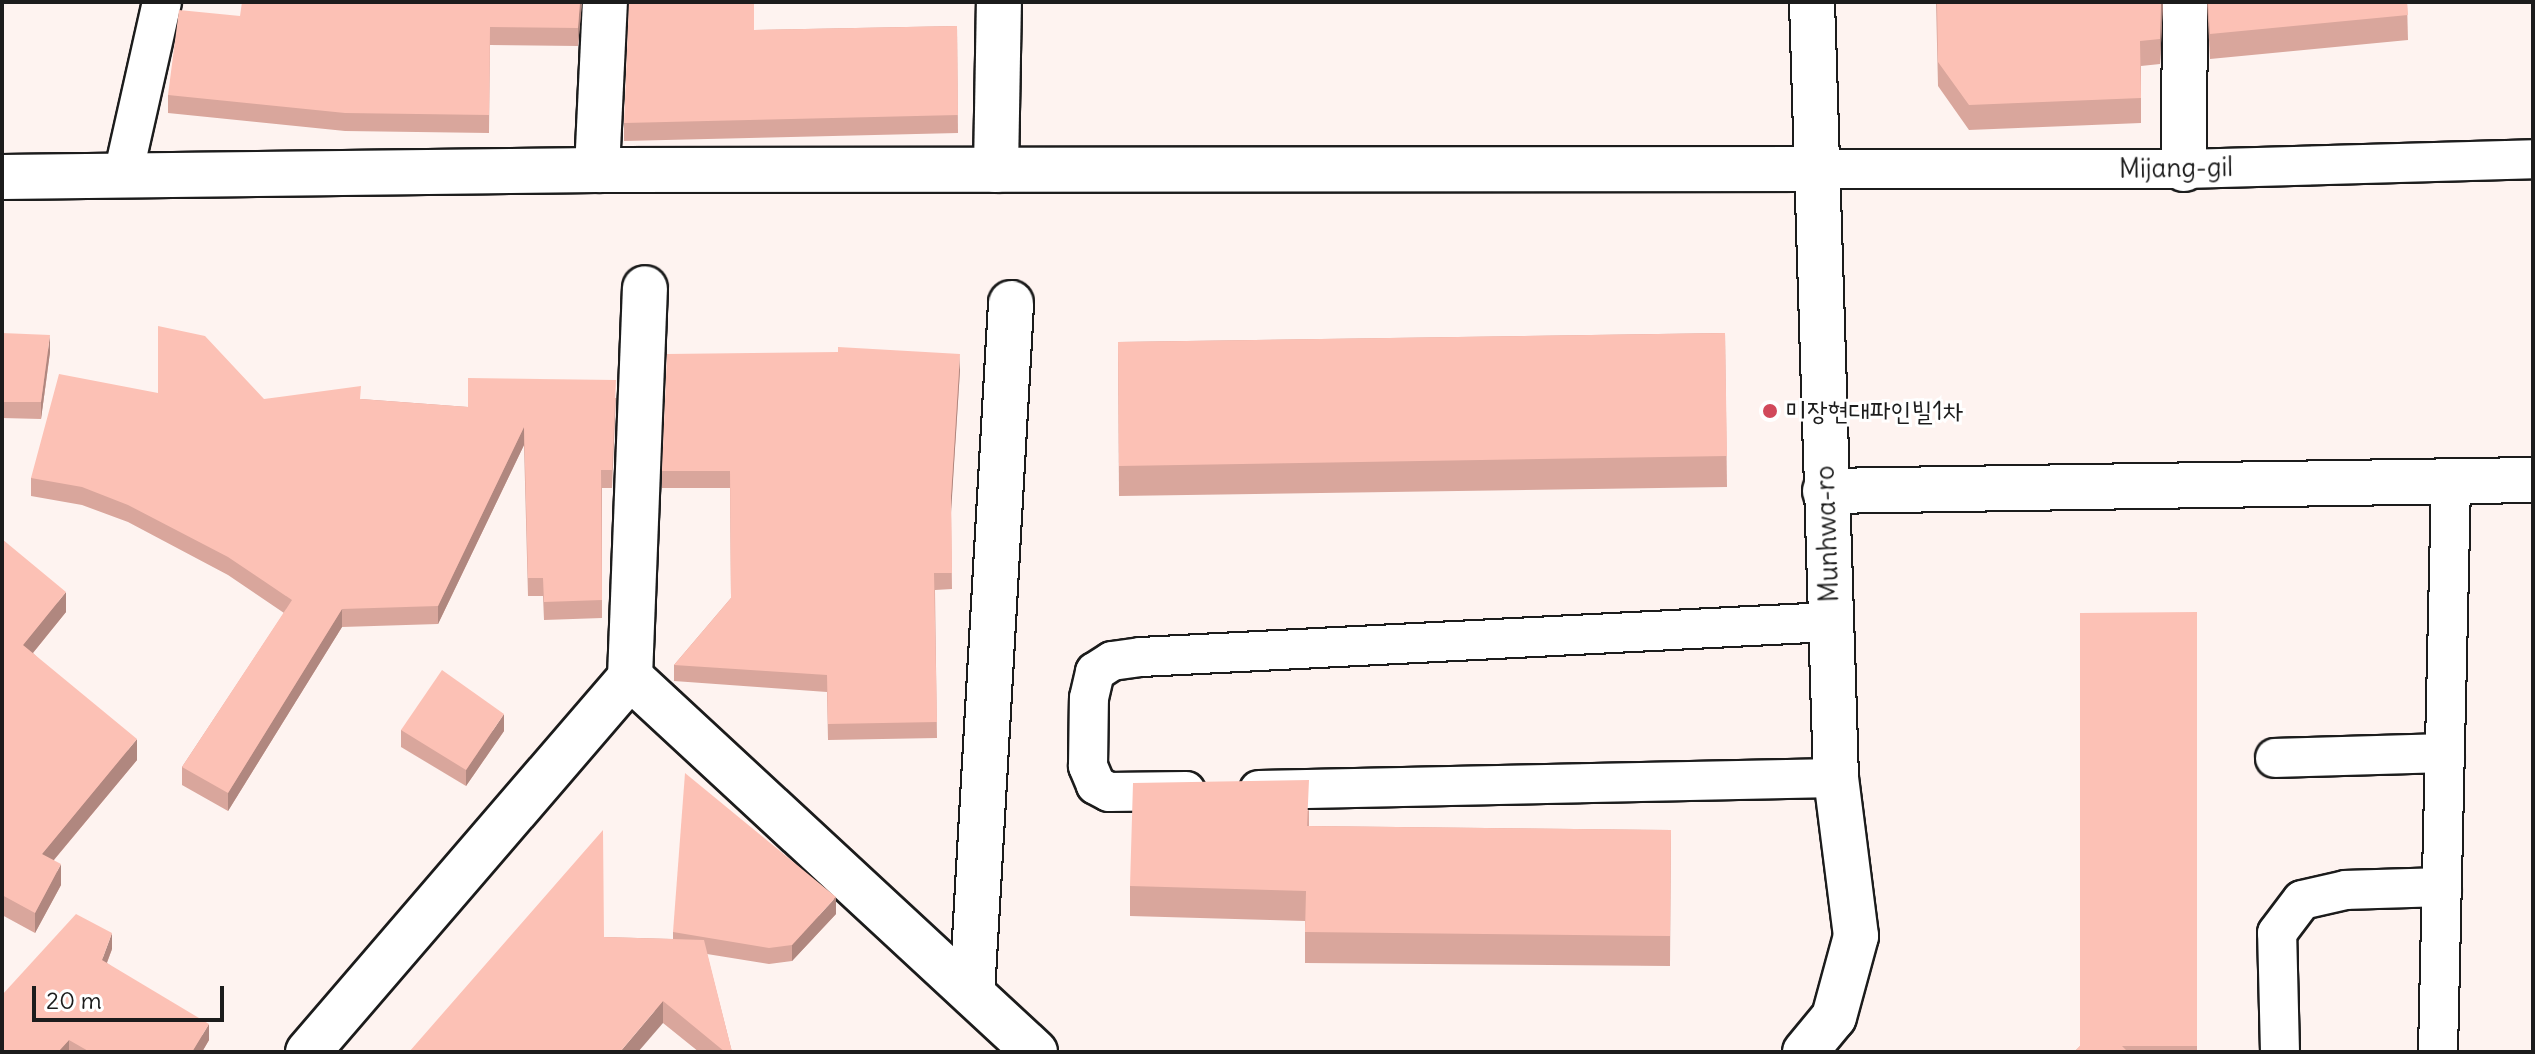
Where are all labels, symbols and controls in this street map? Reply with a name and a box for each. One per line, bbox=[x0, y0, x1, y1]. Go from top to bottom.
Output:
street label: Mijang-gil bbox=[2119, 151, 2233, 185]
place label: 미장현대파인빌1차 bbox=[1786, 395, 1964, 427]
marker: 미장현대파인빌1차 bbox=[1761, 402, 1779, 420]
street label: Munhwa-ro bbox=[1809, 465, 1845, 603]
scale bar bbox=[36, 970, 228, 1020]
text: 20 m bbox=[46, 985, 102, 1015]

